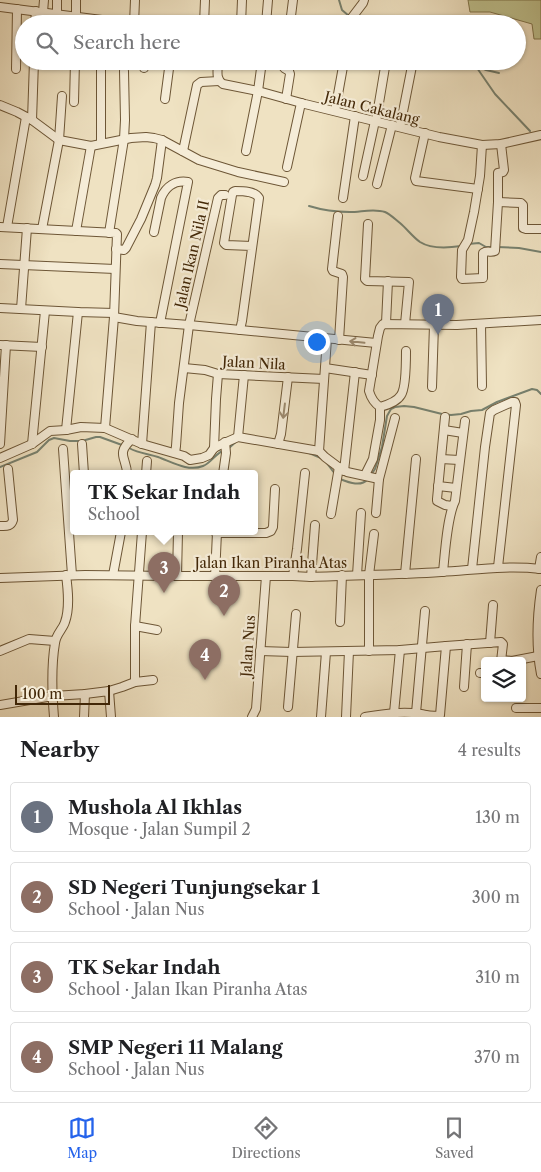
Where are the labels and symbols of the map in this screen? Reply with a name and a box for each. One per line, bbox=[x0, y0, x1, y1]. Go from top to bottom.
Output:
street label: Jalan Cakalang bbox=[321, 87, 422, 129]
street label: Jalan Ikan Nila II bbox=[170, 198, 213, 312]
pin: 1 bbox=[422, 294, 454, 335]
your location bbox=[304, 329, 330, 355]
one-way arrow bbox=[350, 337, 366, 347]
street label: Jalan Nila bbox=[220, 352, 287, 374]
one-way arrow bbox=[279, 403, 289, 419]
pin: 3 bbox=[148, 552, 180, 593]
street label: Jalan Ikan Piranha Atas bbox=[193, 554, 347, 572]
pin: 2 bbox=[208, 575, 240, 616]
street label: Jalan Nus bbox=[237, 614, 259, 680]
pin: 4 bbox=[189, 639, 221, 680]
scale bar bbox=[15, 682, 110, 705]

